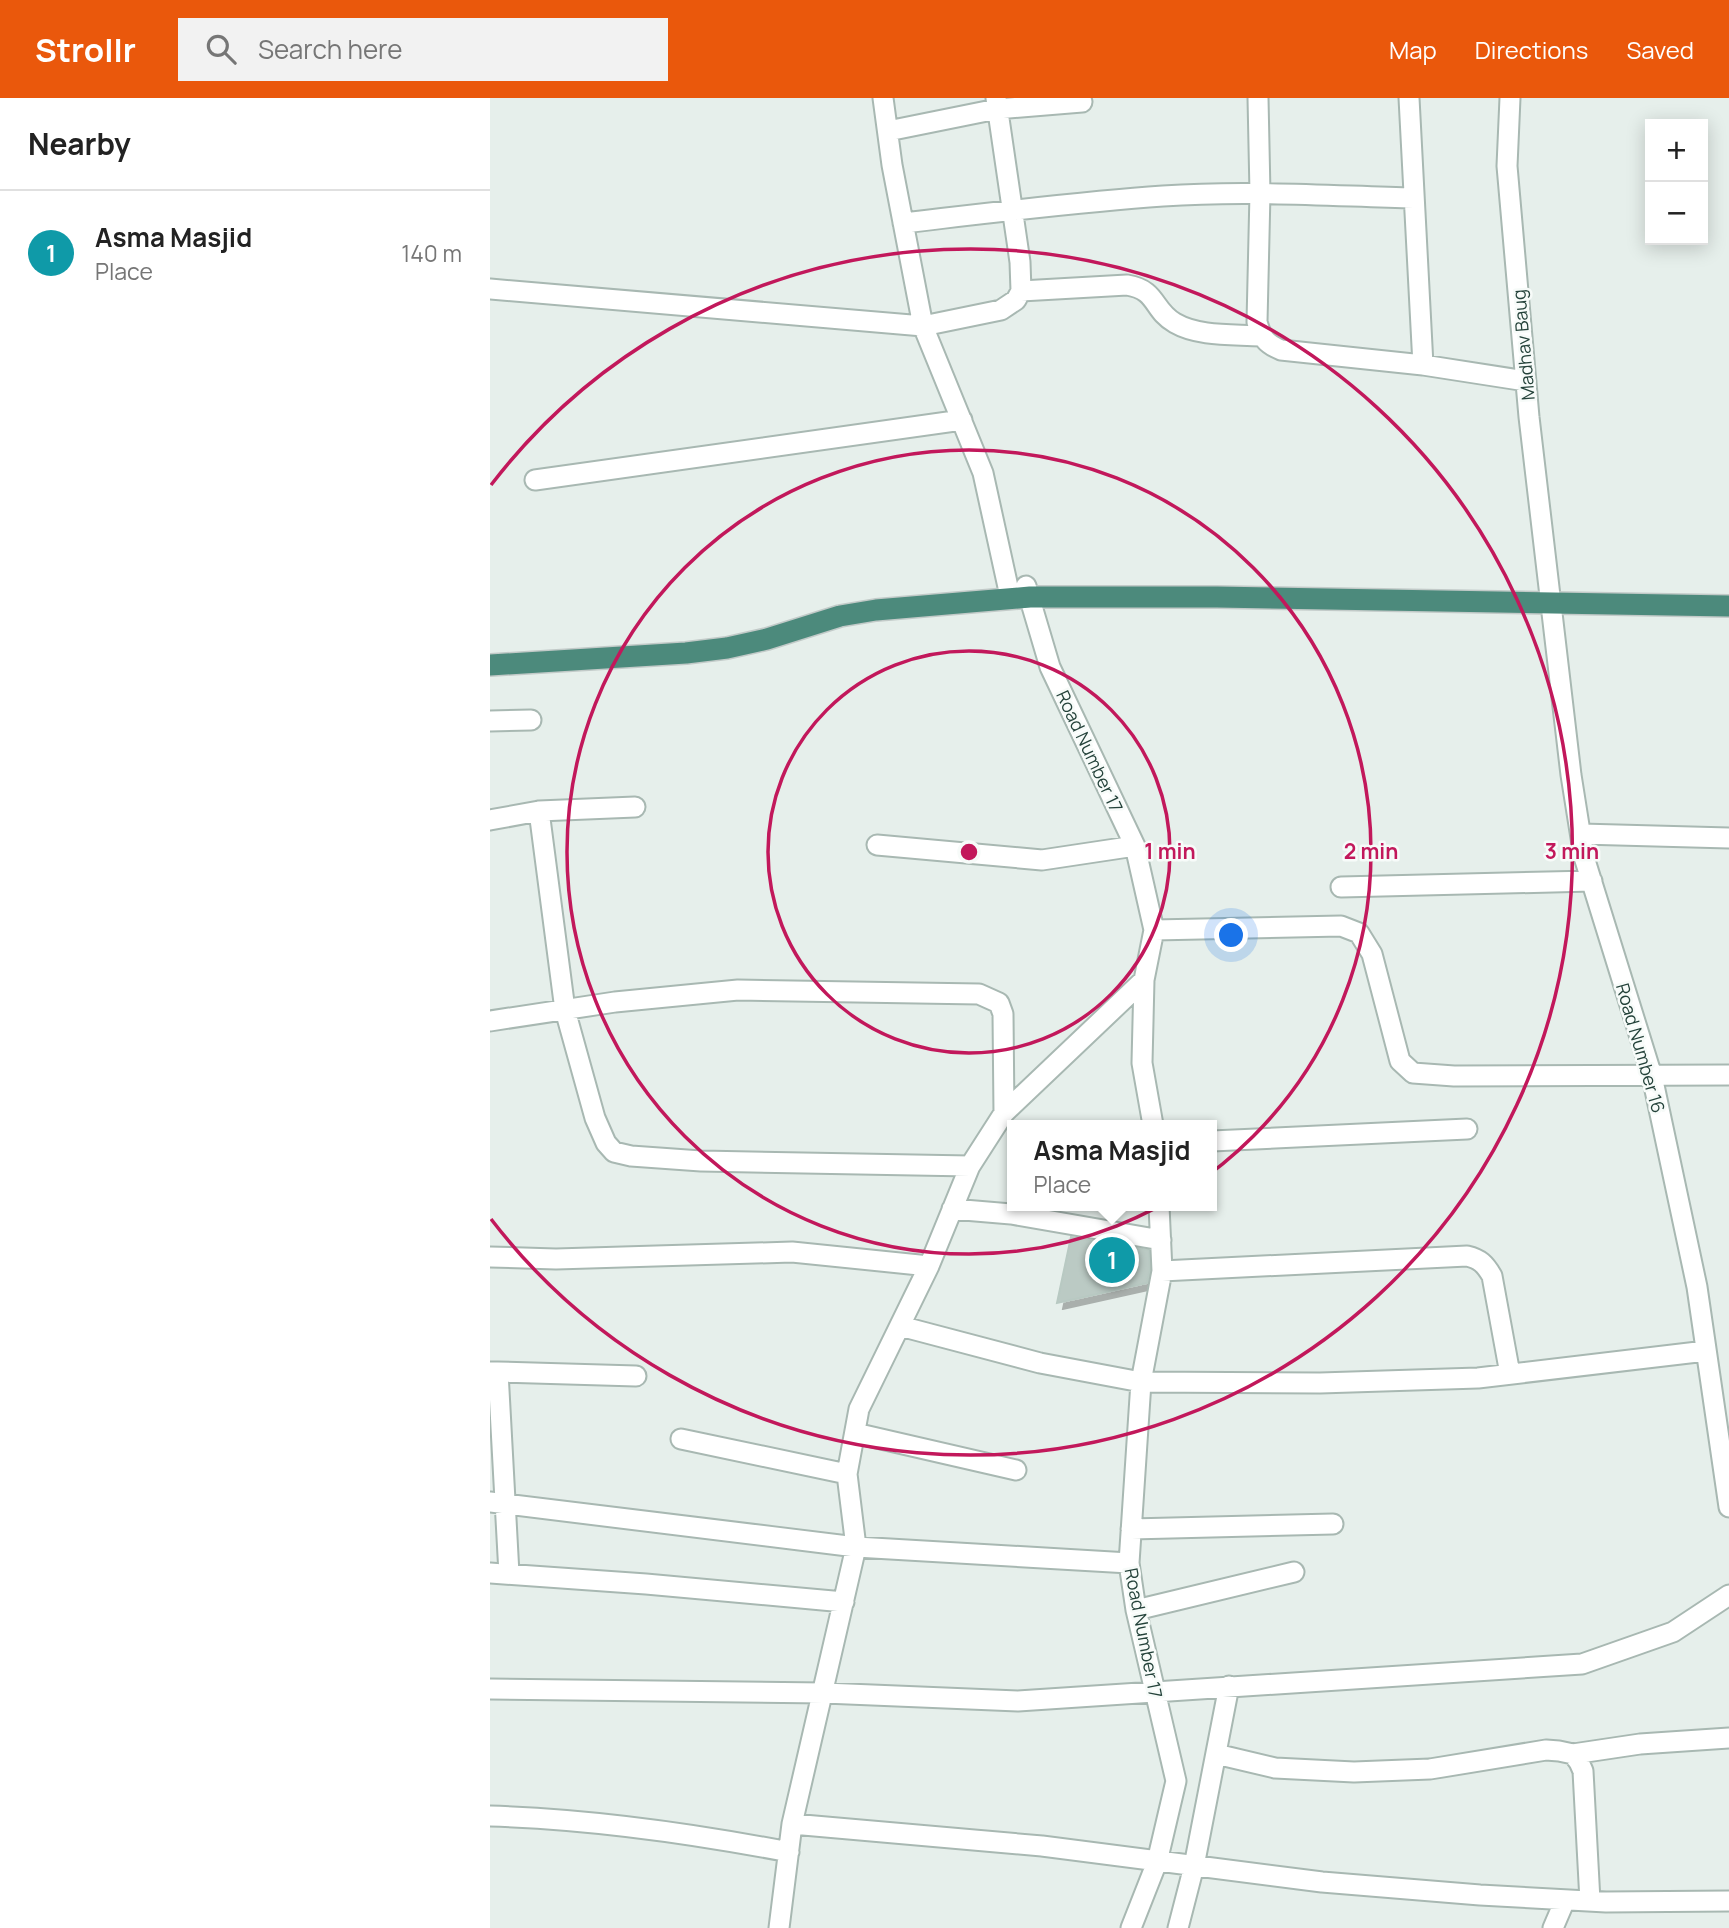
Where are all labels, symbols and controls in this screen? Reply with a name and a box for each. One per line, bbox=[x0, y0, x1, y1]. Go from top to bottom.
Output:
search box bbox=[178, 18, 668, 81]
text: Strollr bbox=[35, 27, 136, 72]
icon: search bbox=[202, 30, 240, 68]
text: Search here bbox=[258, 31, 402, 67]
text: Map bbox=[1389, 33, 1437, 66]
text: Directions bbox=[1475, 33, 1588, 66]
text: Saved bbox=[1626, 33, 1694, 66]
map controls bbox=[1645, 119, 1708, 245]
button: + bbox=[1645, 119, 1708, 182]
text: Nearby bbox=[28, 123, 131, 164]
button: − bbox=[1645, 182, 1708, 245]
text: Asma Masjid bbox=[95, 219, 252, 255]
text: 1 bbox=[46, 237, 56, 269]
text: 140 m bbox=[401, 237, 462, 269]
text: Place bbox=[95, 255, 153, 287]
street label: Madhav Baug bbox=[1506, 289, 1540, 401]
street label: Road Number 17 bbox=[1051, 686, 1129, 816]
text: 1 min bbox=[1144, 837, 1196, 865]
text: 2 min bbox=[1344, 837, 1398, 865]
text: 3 min bbox=[1545, 837, 1599, 865]
centre of rings bbox=[957, 840, 981, 864]
your location bbox=[1214, 918, 1248, 952]
street label: Road Number 16 bbox=[1611, 980, 1671, 1116]
popup bbox=[1007, 1120, 1217, 1211]
text: Asma Masjid bbox=[1033, 1132, 1191, 1168]
text: Place bbox=[1033, 1168, 1091, 1200]
pin: 1 bbox=[1089, 1234, 1135, 1286]
street label: Road Number 17 bbox=[1120, 1566, 1168, 1700]

